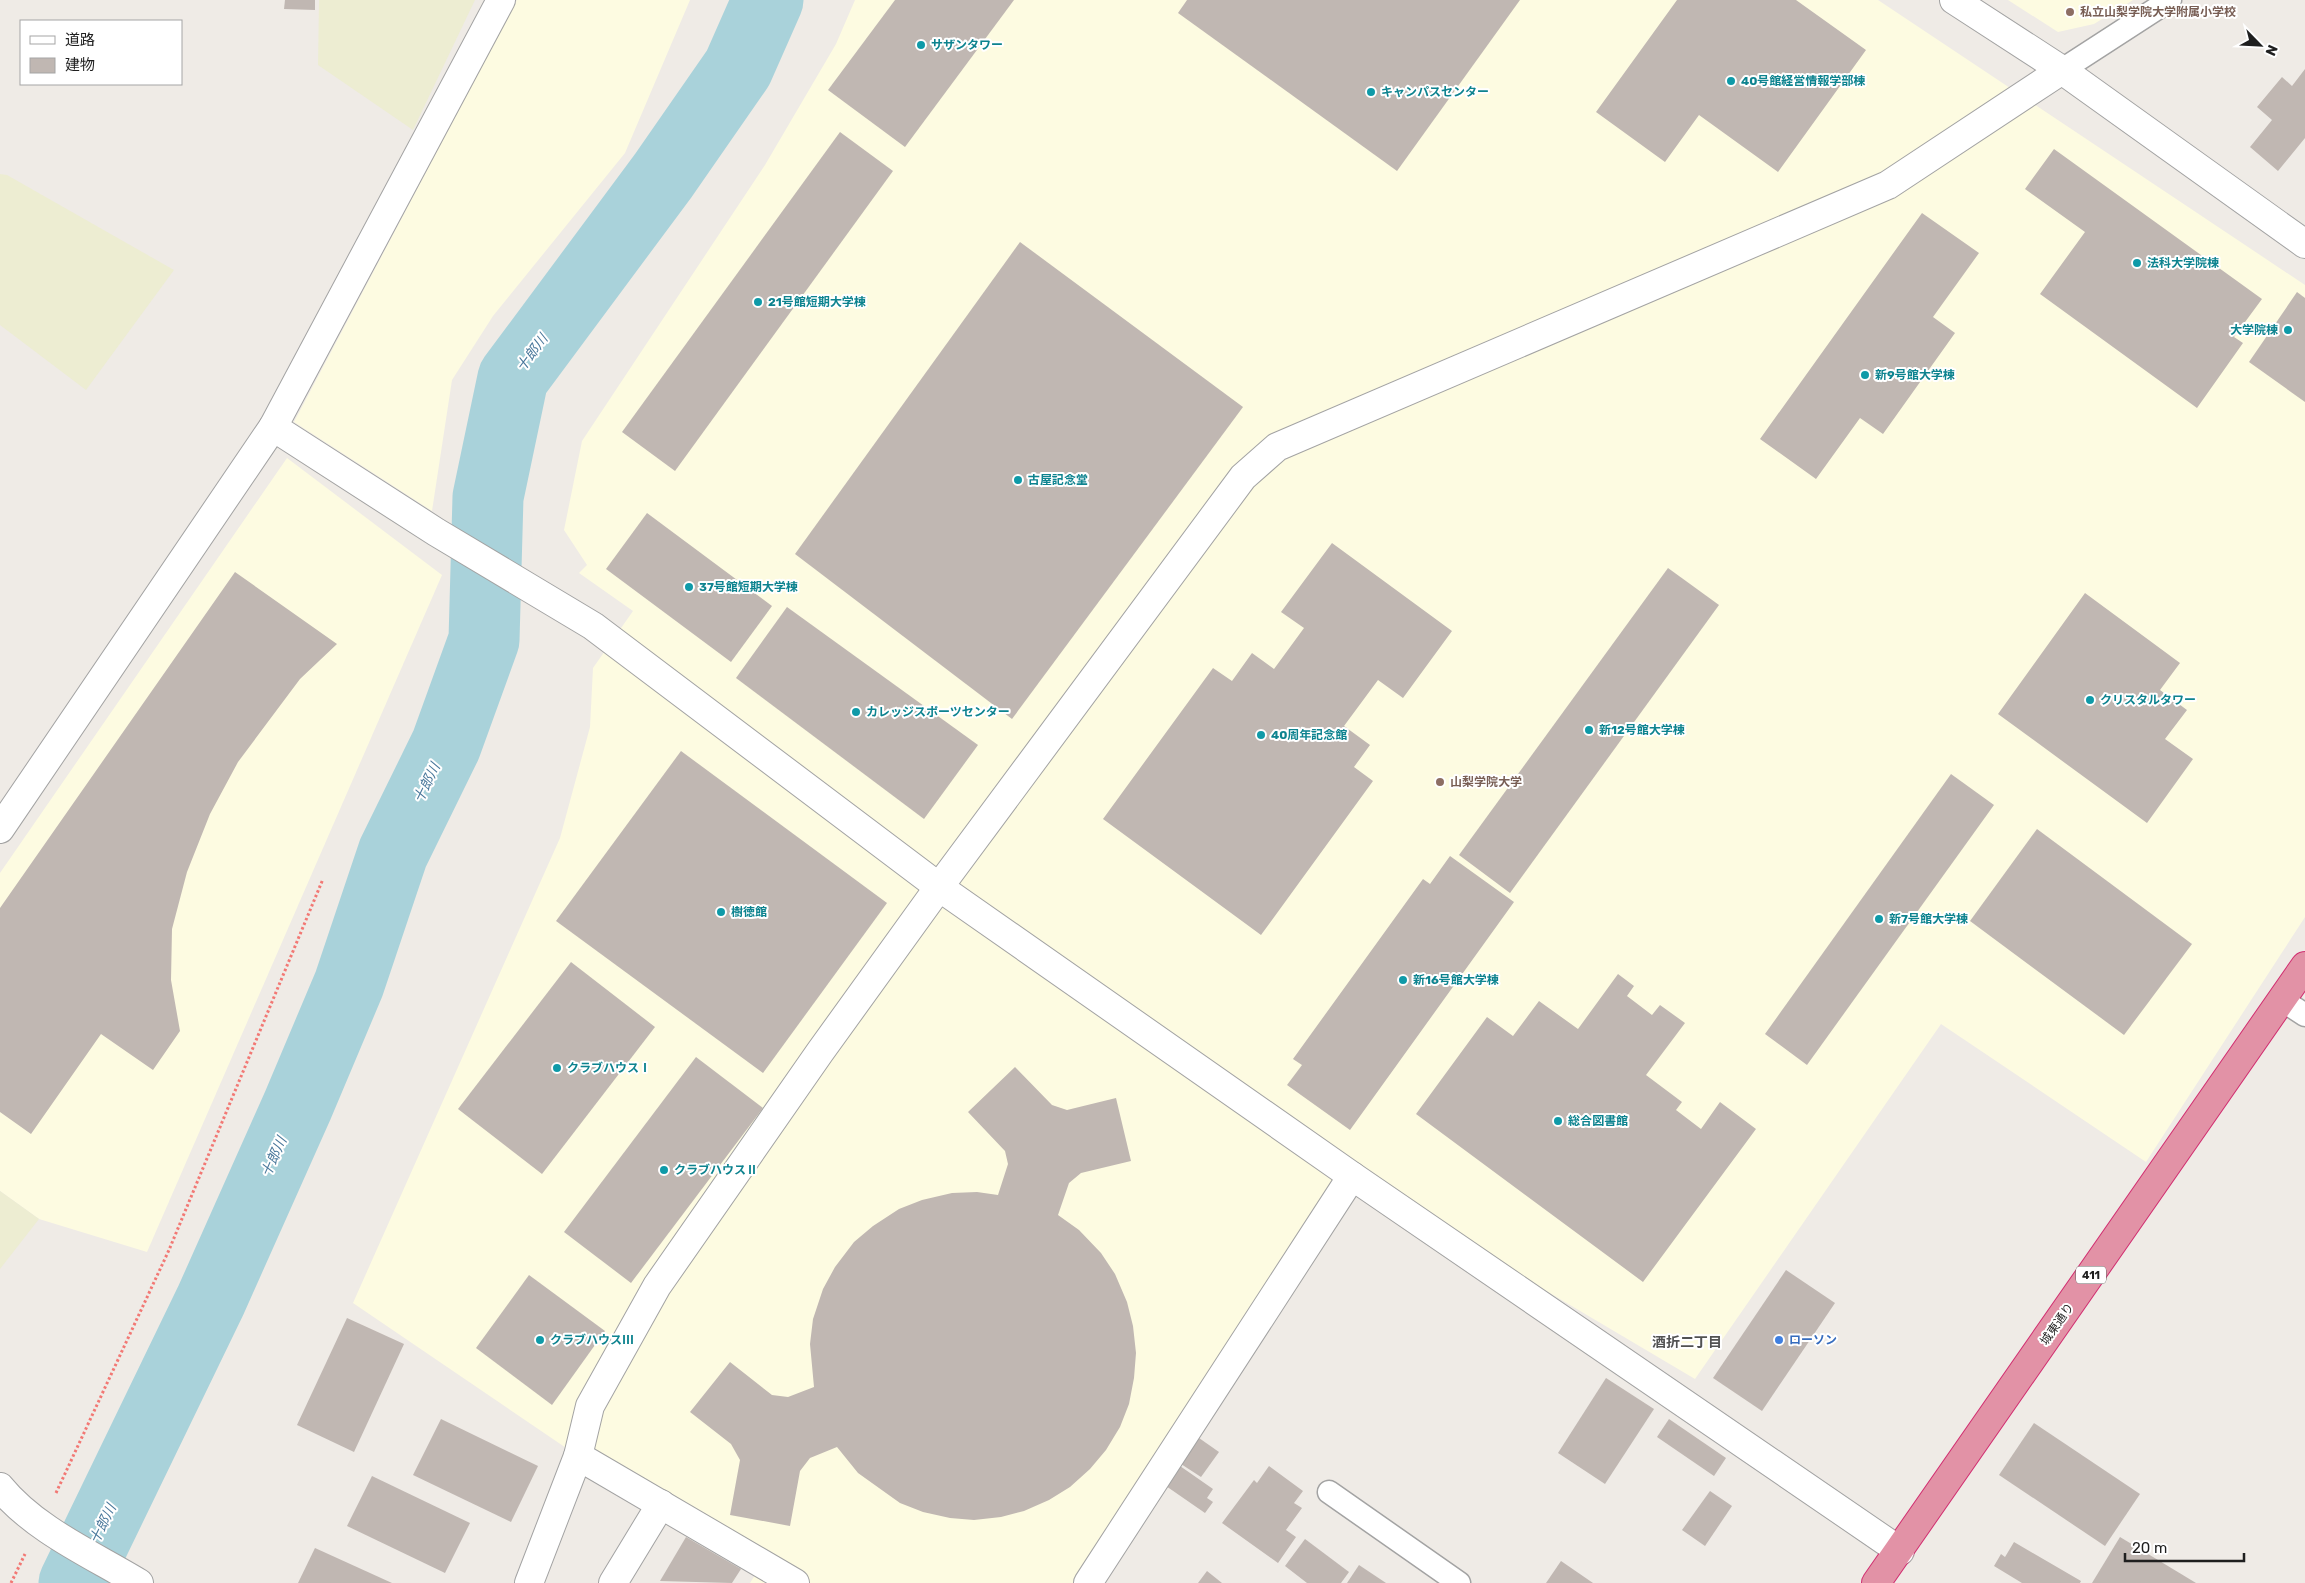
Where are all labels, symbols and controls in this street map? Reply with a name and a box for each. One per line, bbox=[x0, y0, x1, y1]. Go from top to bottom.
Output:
place label: 私立山梨学院大学附属小学校 bbox=[2080, 5, 2236, 19]
marker: 私立山梨学院大学附属小学校 bbox=[2064, 6, 2076, 18]
legend bbox=[20, 20, 182, 85]
north arrow bbox=[2235, 20, 2285, 70]
text: 道路 bbox=[65, 31, 95, 49]
place label: サザンタワー bbox=[931, 38, 1003, 52]
marker: サザンタワー bbox=[915, 39, 927, 51]
text: N bbox=[2262, 42, 2281, 58]
text: 建物 bbox=[65, 56, 95, 74]
place label: 40号館経営情報学部棟 bbox=[1741, 74, 1865, 88]
marker: 40号館経営情報学部棟 bbox=[1725, 75, 1737, 87]
place label: キャンパスセンター bbox=[1381, 85, 1489, 99]
marker: キャンパスセンター bbox=[1365, 86, 1377, 98]
place label: 法科大学院棟 bbox=[2147, 256, 2219, 270]
marker: 法科大学院棟 bbox=[2131, 257, 2143, 269]
place label: 21号館短期大学棟 bbox=[768, 295, 866, 309]
marker: 21号館短期大学棟 bbox=[752, 296, 764, 308]
place label: 大学院棟 bbox=[2230, 323, 2278, 337]
marker: 大学院棟 bbox=[2282, 324, 2294, 336]
water label: 十郎川 bbox=[513, 330, 553, 375]
place label: 新9号館大学棟 bbox=[1875, 368, 1955, 382]
marker: 新9号館大学棟 bbox=[1859, 369, 1871, 381]
place label: 古屋記念堂 bbox=[1028, 473, 1088, 487]
marker: 古屋記念堂 bbox=[1012, 474, 1024, 486]
place label: 37号館短期大学棟 bbox=[699, 580, 798, 594]
marker: 37号館短期大学棟 bbox=[683, 581, 695, 593]
place label: クリスタルタワー bbox=[2100, 693, 2196, 707]
marker: クリスタルタワー bbox=[2084, 694, 2096, 706]
place label: カレッジスポーツセンター bbox=[866, 705, 1010, 719]
marker: カレッジスポーツセンター bbox=[850, 706, 862, 718]
place label: 新12号館大学棟 bbox=[1599, 723, 1685, 737]
marker: 新12号館大学棟 bbox=[1583, 724, 1595, 736]
place label: 40周年記念館 bbox=[1271, 728, 1347, 742]
marker: 40周年記念館 bbox=[1255, 729, 1267, 741]
water label: 十郎川 bbox=[410, 759, 445, 806]
place label: 山梨学院大学 bbox=[1450, 775, 1522, 789]
marker: 山梨学院大学 bbox=[1434, 776, 1446, 788]
place label: 樹徳館 bbox=[731, 905, 767, 919]
marker: 樹徳館 bbox=[715, 906, 727, 918]
place label: 新7号館大学棟 bbox=[1889, 912, 1968, 926]
marker: 新7号館大学棟 bbox=[1873, 913, 1885, 925]
place label: 新16号館大学棟 bbox=[1413, 973, 1499, 987]
marker: 新16号館大学棟 bbox=[1397, 974, 1409, 986]
place label: クラブハウスⅠ bbox=[567, 1061, 651, 1075]
marker: クラブハウスⅠ bbox=[551, 1062, 563, 1074]
place label: 総合図書館 bbox=[1568, 1114, 1628, 1128]
marker: 総合図書館 bbox=[1552, 1115, 1564, 1127]
water label: 十郎川 bbox=[258, 1133, 291, 1180]
place label: クラブハウスⅡ bbox=[674, 1163, 758, 1177]
marker: クラブハウスⅡ bbox=[658, 1164, 670, 1176]
road number: 411 bbox=[2076, 1266, 2106, 1284]
street label: 城東通り bbox=[2037, 1300, 2077, 1348]
place label: クラブハウスⅢ bbox=[550, 1333, 634, 1347]
place label: ローソン bbox=[1789, 1333, 1837, 1347]
marker: クラブハウスⅢ bbox=[534, 1334, 546, 1346]
district label: 酒折二丁目 bbox=[1652, 1334, 1722, 1351]
marker: ローソン bbox=[1773, 1334, 1785, 1346]
water label: 十郎川 bbox=[86, 1500, 121, 1547]
scale bar bbox=[2125, 1530, 2244, 1562]
text: 20 m bbox=[2132, 1539, 2167, 1557]

